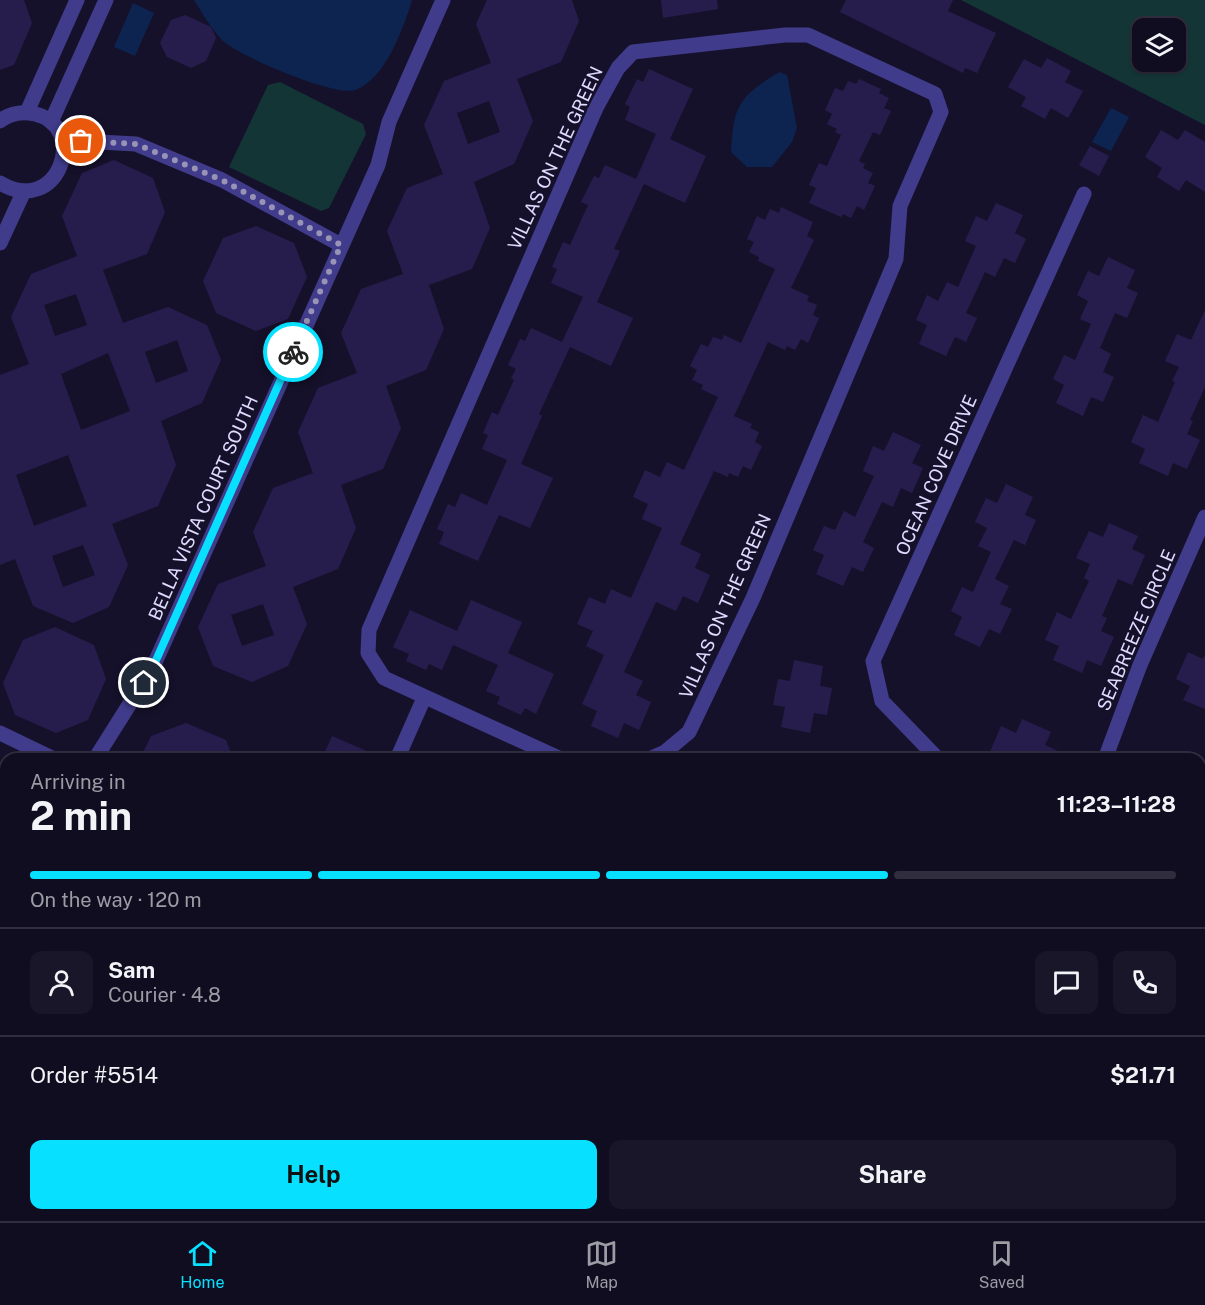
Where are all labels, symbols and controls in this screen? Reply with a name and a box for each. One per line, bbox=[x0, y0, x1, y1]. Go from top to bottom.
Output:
map controls bbox=[1132, 18, 1186, 72]
button: layers bbox=[1132, 18, 1186, 72]
street label: VILLAS ON THE GREEN bbox=[503, 63, 607, 253]
pin bbox=[55, 115, 106, 166]
icon: bag bbox=[64, 124, 97, 157]
courier bbox=[263, 322, 323, 382]
icon: bike bbox=[277, 336, 310, 369]
street label: OCEAN COVE DRIVE bbox=[891, 392, 981, 558]
street label: BELLA VISTA COURT SOUTH bbox=[144, 393, 262, 623]
street label: VILLAS ON THE GREEN bbox=[675, 510, 775, 702]
street label: SEABREEZE CIRCLE bbox=[1093, 546, 1179, 714]
pin bbox=[118, 657, 169, 708]
icon: home bbox=[127, 666, 160, 699]
text: Arriving in bbox=[30, 770, 125, 794]
text: 11:23–11:28 bbox=[1057, 791, 1176, 817]
text: 2 min bbox=[30, 793, 132, 839]
text: On the way · 120 m bbox=[30, 888, 202, 912]
button: person bbox=[30, 951, 93, 1014]
button: chat bbox=[1035, 951, 1098, 1014]
button: phone bbox=[1113, 951, 1176, 1014]
text: Sam bbox=[108, 957, 155, 983]
text: Courier · 4.8 bbox=[108, 983, 221, 1007]
text: Order #5514 bbox=[30, 1062, 158, 1088]
text: $21.71 bbox=[1110, 1062, 1176, 1088]
button: Help bbox=[30, 1140, 597, 1209]
button: Share bbox=[609, 1140, 1176, 1209]
tab: Home bbox=[180, 1237, 224, 1292]
tab: Map bbox=[585, 1237, 618, 1292]
tab: Saved bbox=[979, 1237, 1025, 1292]

